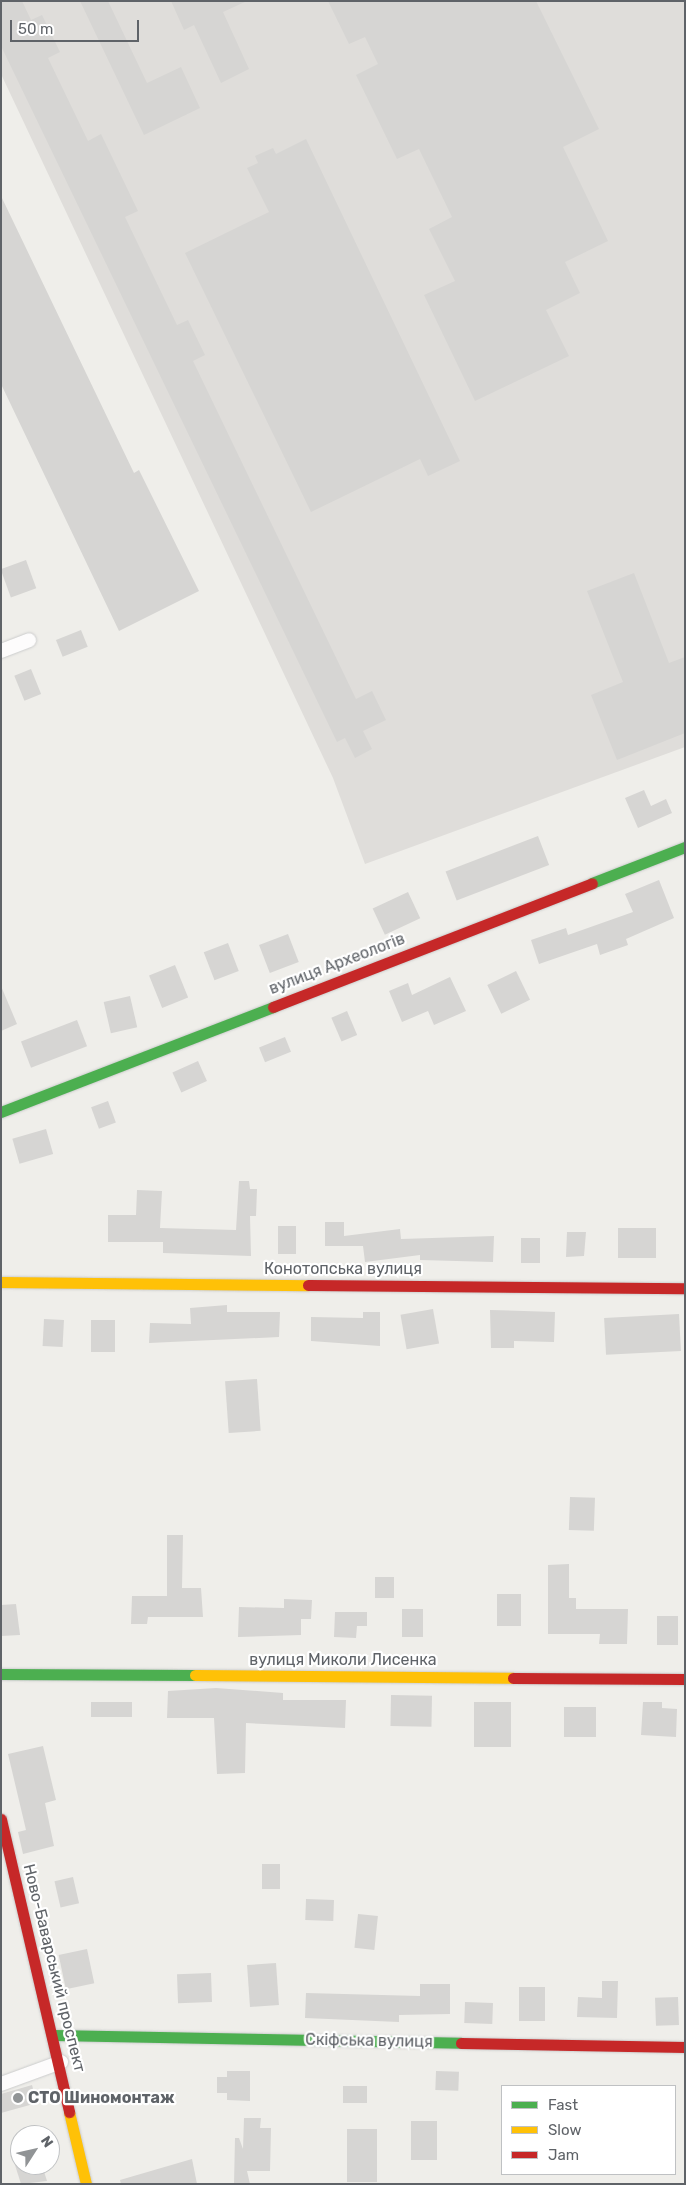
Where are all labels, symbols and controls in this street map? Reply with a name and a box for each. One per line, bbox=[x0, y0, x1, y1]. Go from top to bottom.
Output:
scale bar bbox=[12, 10, 141, 42]
text: 50 m bbox=[18, 20, 53, 38]
street label: вулиця Археологів bbox=[266, 929, 408, 999]
street label: Конотопська вулиця bbox=[264, 1259, 422, 1279]
street label: вулиця Миколи Лисенка bbox=[249, 1650, 437, 1670]
street label: Ново-Баварський проспект bbox=[19, 1862, 89, 2074]
street label: Скіфська вулиця bbox=[305, 2030, 433, 2052]
legend bbox=[501, 2085, 676, 2175]
place label: СТО Шиномонтаж bbox=[28, 2088, 175, 2108]
marker: СТО Шиномонтаж bbox=[12, 2092, 24, 2104]
text: Fast bbox=[548, 2096, 578, 2114]
text: Slow bbox=[548, 2121, 581, 2139]
north arrow bbox=[10, 2125, 60, 2175]
text: N bbox=[37, 2133, 57, 2151]
text: Jam bbox=[548, 2146, 579, 2164]

